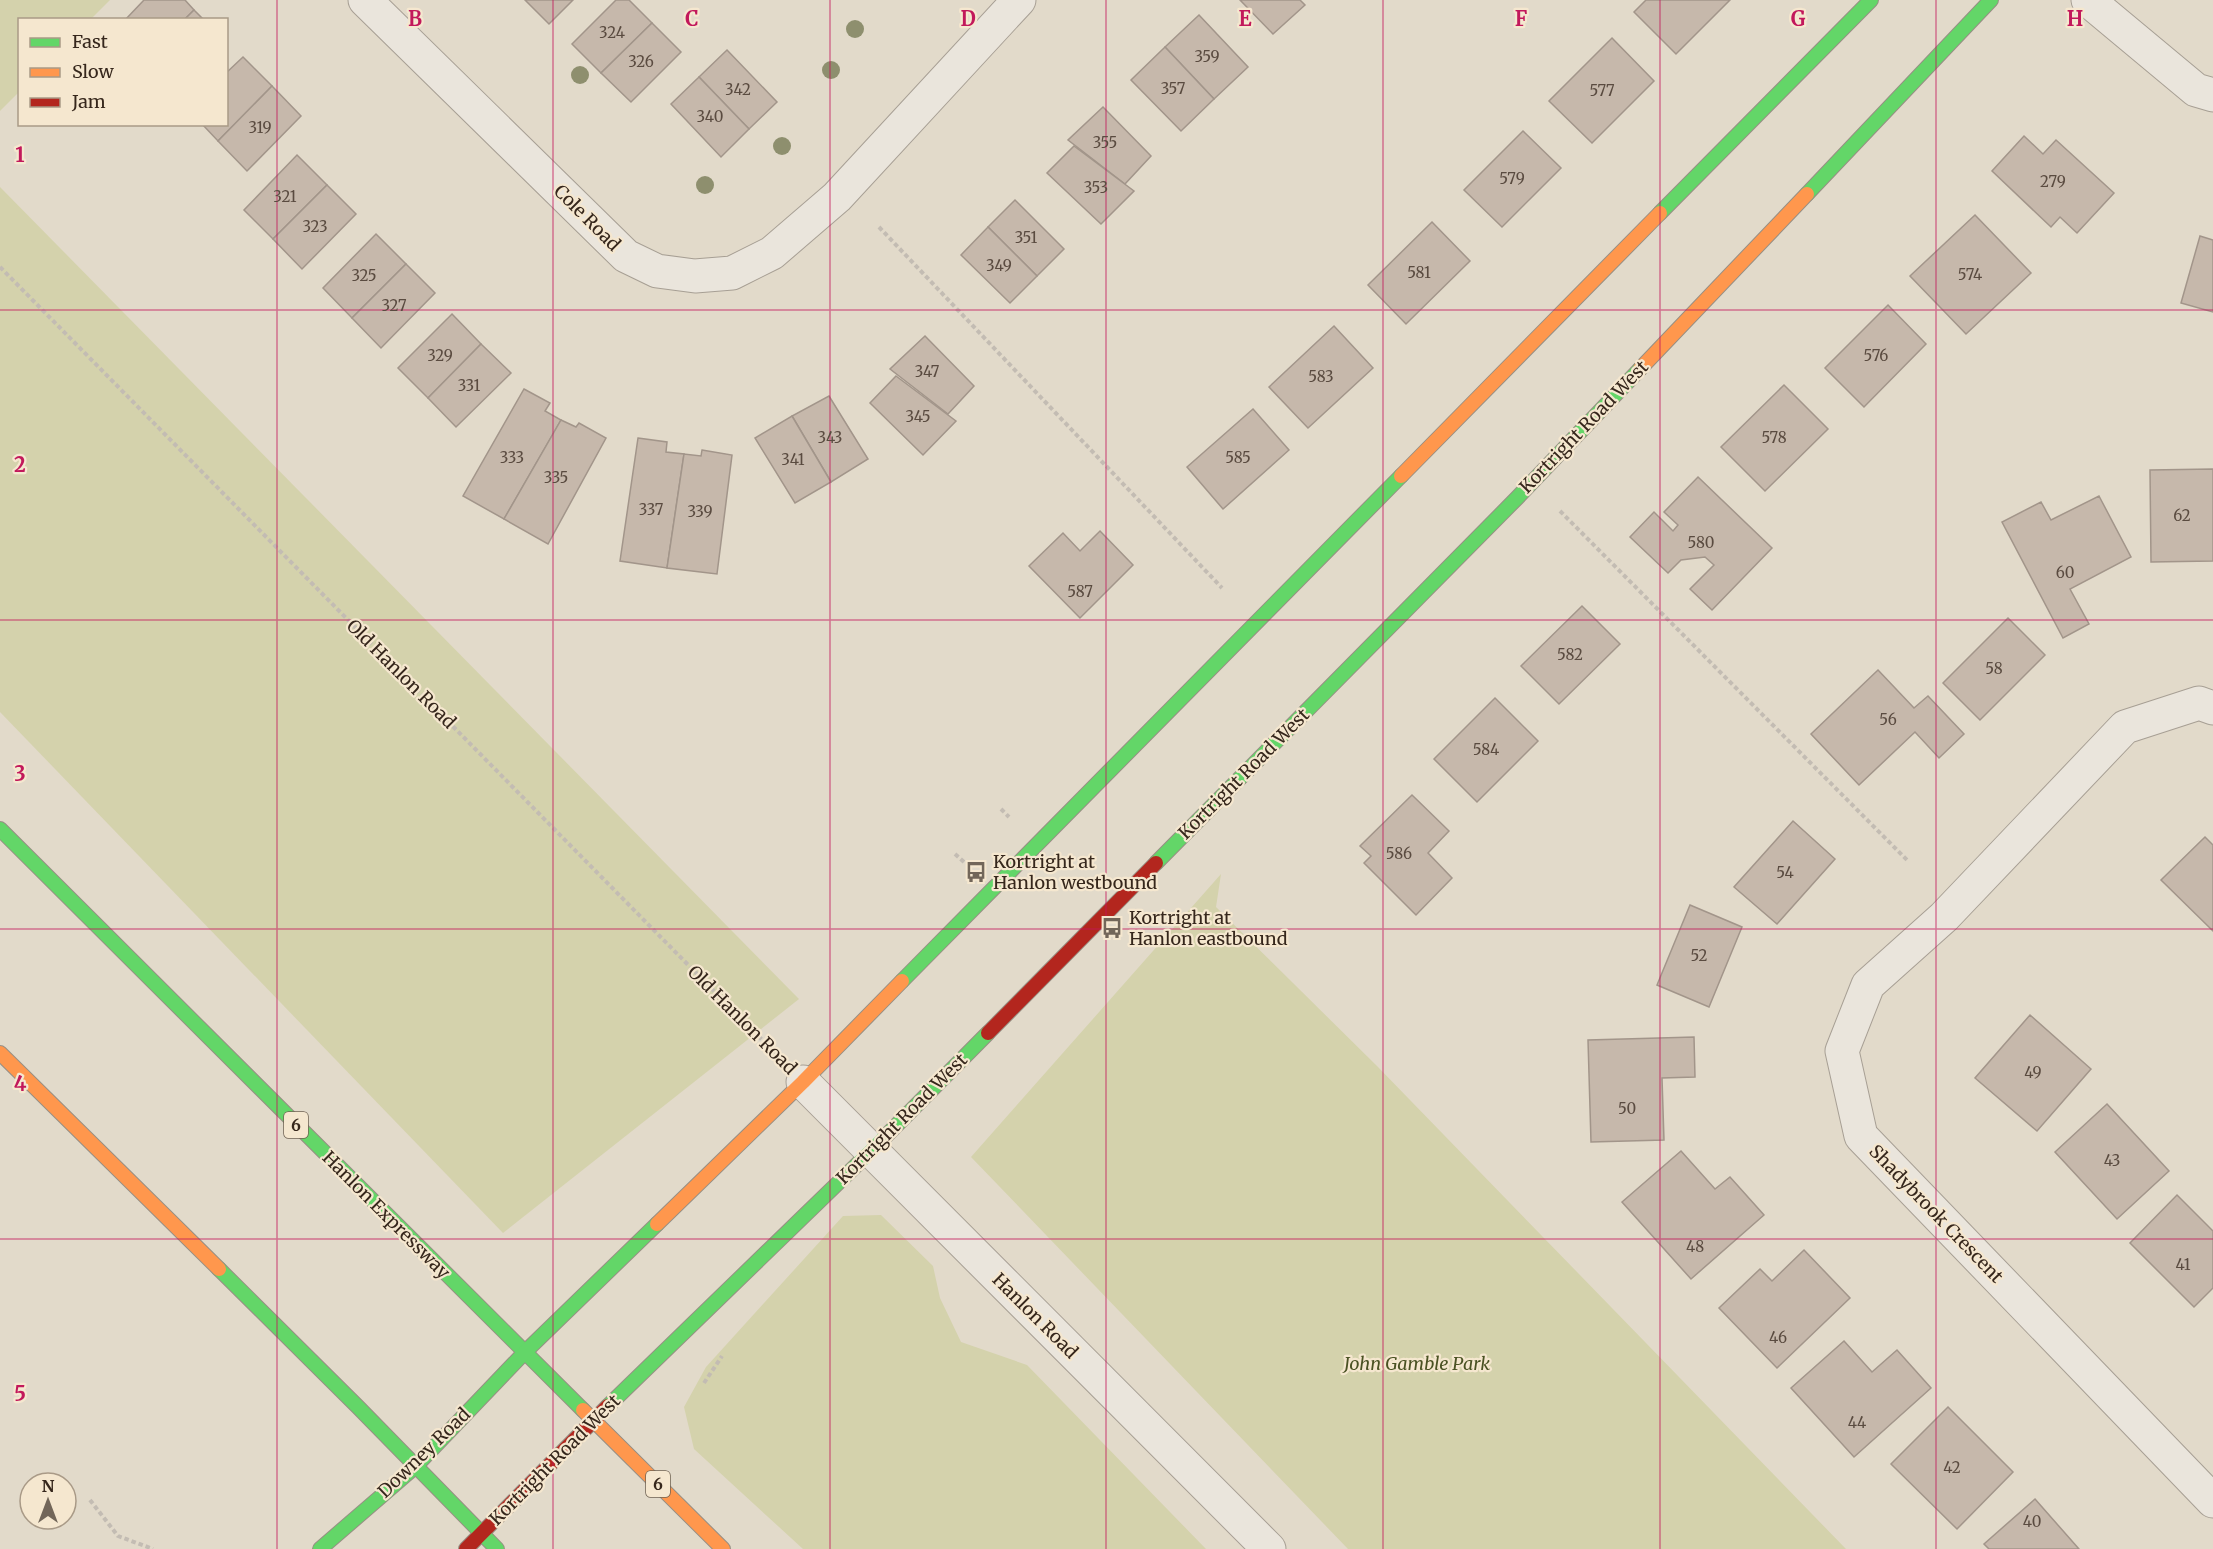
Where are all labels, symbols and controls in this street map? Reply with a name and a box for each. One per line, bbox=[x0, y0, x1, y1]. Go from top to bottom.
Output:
text: B bbox=[408, 6, 422, 31]
text: C bbox=[685, 6, 699, 31]
text: D bbox=[960, 6, 976, 31]
text: E bbox=[1238, 6, 1252, 31]
text: F bbox=[1515, 6, 1528, 31]
text: G bbox=[1791, 6, 1806, 31]
text: H bbox=[2067, 6, 2083, 31]
legend bbox=[18, 18, 228, 126]
house number: 324 bbox=[599, 23, 625, 42]
text: Fast bbox=[72, 30, 108, 53]
house number: 359 bbox=[1194, 47, 1220, 66]
house number: 326 bbox=[628, 52, 654, 71]
text: Slow bbox=[72, 60, 115, 83]
house number: 357 bbox=[1161, 79, 1186, 98]
house number: 342 bbox=[725, 80, 751, 99]
house number: 577 bbox=[1589, 81, 1615, 100]
text: Jam bbox=[71, 90, 106, 113]
house number: 340 bbox=[696, 107, 724, 126]
house number: 319 bbox=[248, 118, 272, 137]
house number: 355 bbox=[1093, 133, 1117, 152]
text: 1 bbox=[15, 142, 25, 167]
house number: 579 bbox=[1499, 169, 1525, 188]
house number: 279 bbox=[2040, 172, 2066, 191]
house number: 353 bbox=[1084, 178, 1108, 197]
street label: Cole Road bbox=[549, 180, 626, 256]
house number: 321 bbox=[273, 187, 297, 206]
house number: 323 bbox=[302, 217, 328, 236]
house number: 351 bbox=[1015, 228, 1037, 247]
house number: 349 bbox=[986, 256, 1012, 275]
house number: 581 bbox=[1407, 263, 1431, 282]
house number: 574 bbox=[1958, 265, 1982, 284]
house number: 325 bbox=[351, 266, 377, 285]
house number: 327 bbox=[381, 296, 407, 315]
house number: 329 bbox=[427, 346, 453, 365]
house number: 576 bbox=[1864, 346, 1888, 365]
street label: Kortright Road West bbox=[1514, 355, 1653, 498]
house number: 347 bbox=[915, 362, 940, 381]
house number: 583 bbox=[1308, 367, 1334, 386]
house number: 331 bbox=[458, 376, 481, 395]
house number: 345 bbox=[905, 407, 931, 426]
house number: 343 bbox=[818, 428, 842, 447]
house number: 578 bbox=[1761, 428, 1787, 447]
house number: 333 bbox=[500, 448, 524, 467]
house number: 585 bbox=[1225, 448, 1251, 467]
house number: 341 bbox=[781, 450, 805, 469]
text: 2 bbox=[14, 452, 26, 477]
house number: 335 bbox=[544, 468, 568, 487]
house number: 337 bbox=[639, 500, 664, 519]
house number: 339 bbox=[687, 502, 713, 521]
house number: 62 bbox=[2173, 506, 2191, 525]
house number: 580 bbox=[1687, 533, 1715, 552]
house number: 60 bbox=[2056, 563, 2074, 582]
house number: 587 bbox=[1067, 582, 1093, 601]
street label: Old Hanlon Road bbox=[342, 614, 461, 733]
house number: 582 bbox=[1557, 645, 1583, 664]
house number: 58 bbox=[1985, 659, 2003, 678]
street label: Kortright Road West bbox=[1173, 703, 1314, 844]
house number: 56 bbox=[1879, 710, 1897, 729]
house number: 584 bbox=[1473, 740, 1499, 759]
text: 3 bbox=[14, 761, 26, 786]
house number: 586 bbox=[1386, 844, 1412, 863]
place label: Kortright at Hanlon westbound bbox=[993, 850, 1157, 894]
bus stop icon: Kortright at Hanlon westbound bbox=[964, 860, 988, 884]
house number: 54 bbox=[1776, 863, 1794, 882]
place label: Kortright at Hanlon eastbound bbox=[1129, 906, 1288, 950]
bus stop icon: Kortright at Hanlon eastbound bbox=[1100, 916, 1124, 940]
house number: 52 bbox=[1690, 946, 1708, 965]
street label: Old Hanlon Road bbox=[683, 960, 802, 1079]
street label: Kortright Road West bbox=[831, 1048, 972, 1189]
house number: 49 bbox=[2024, 1063, 2042, 1082]
text: 4 bbox=[14, 1071, 27, 1096]
house number: 50 bbox=[1618, 1099, 1636, 1118]
road number: 6 bbox=[284, 1112, 308, 1138]
street label: Shadybrook Crescent bbox=[1864, 1140, 2008, 1288]
street label: Hanlon Expressway bbox=[318, 1146, 455, 1284]
house number: 43 bbox=[2104, 1151, 2120, 1170]
house number: 48 bbox=[1686, 1237, 1704, 1256]
house number: 41 bbox=[2176, 1255, 2191, 1274]
street label: Hanlon Road bbox=[988, 1268, 1083, 1363]
house number: 46 bbox=[1769, 1328, 1787, 1347]
park label: John Gamble Park bbox=[1342, 1352, 1490, 1375]
text: 5 bbox=[14, 1381, 26, 1406]
street label: Kortright Road West bbox=[484, 1389, 625, 1530]
street label: Downey Road bbox=[373, 1403, 475, 1502]
house number: 44 bbox=[1848, 1413, 1866, 1432]
house number: 42 bbox=[1943, 1458, 1961, 1477]
north arrow bbox=[18, 1471, 78, 1531]
road number: 6 bbox=[646, 1471, 670, 1497]
text: N bbox=[42, 1476, 55, 1496]
house number: 40 bbox=[2023, 1512, 2041, 1531]

